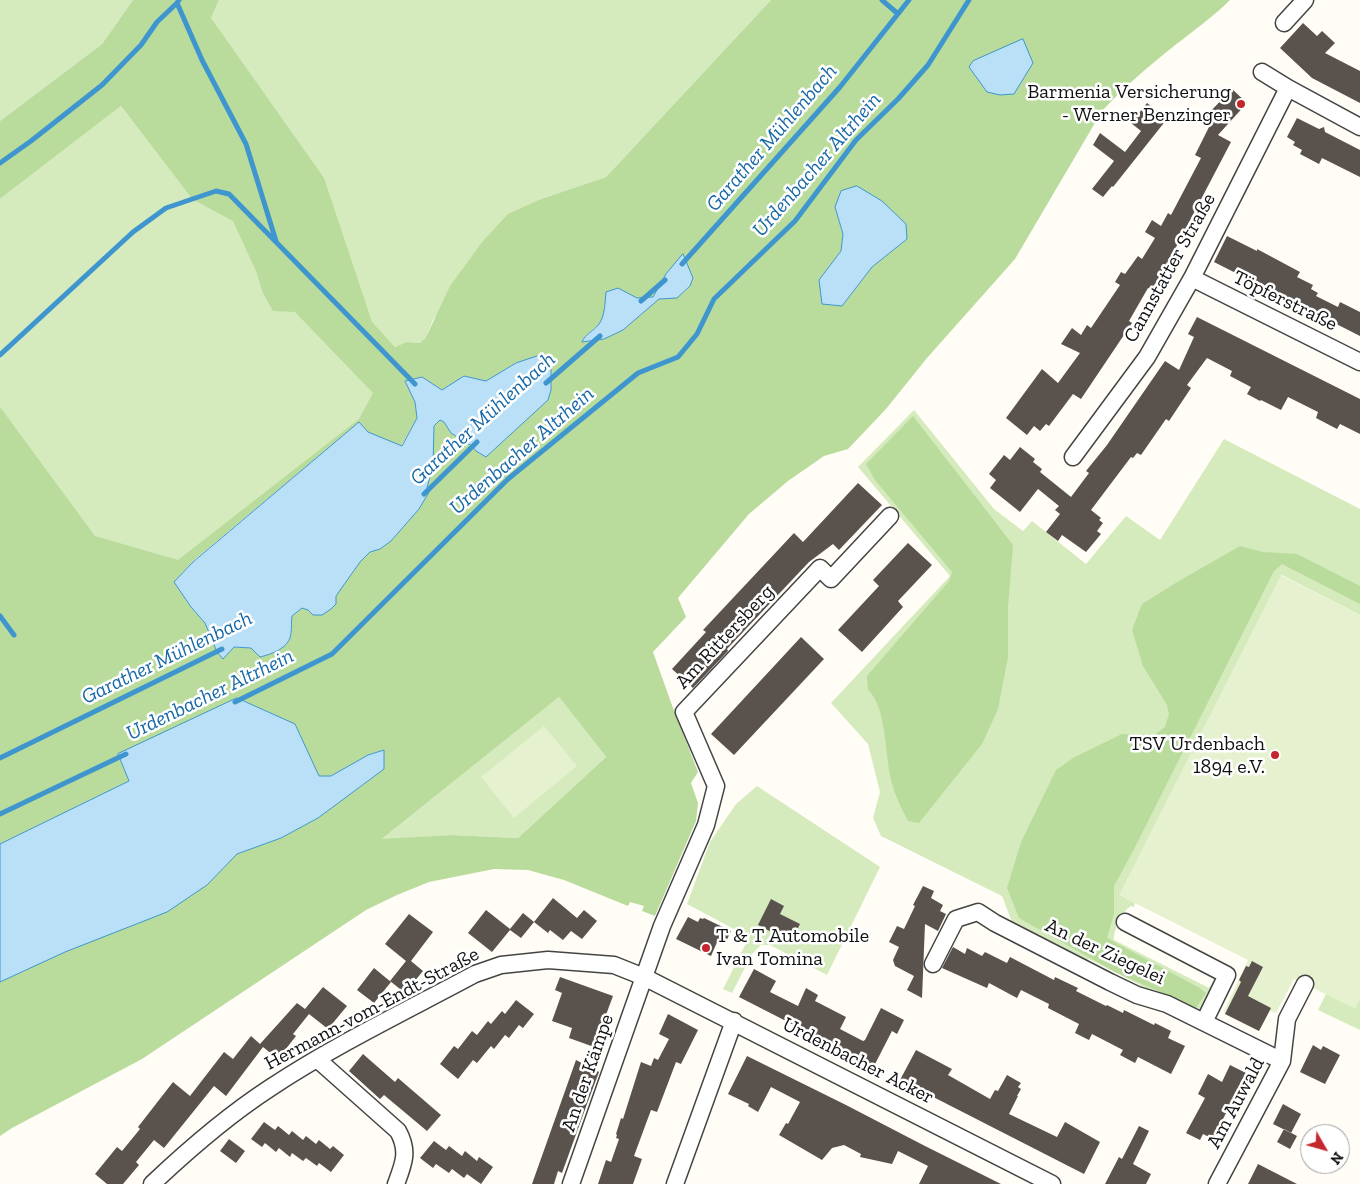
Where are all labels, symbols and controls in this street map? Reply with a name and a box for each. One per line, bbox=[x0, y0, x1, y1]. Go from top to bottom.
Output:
water label: Garather Mühlenbach bbox=[701, 59, 843, 217]
place label: Barmenia Versicherung - Werner Benzinger bbox=[1027, 80, 1231, 127]
water label: Urdenbacher Altrhein bbox=[747, 88, 887, 242]
marker: Barmenia Versicherung - Werner Benzinger bbox=[1235, 98, 1247, 110]
street label: Cannstatter Straße bbox=[1119, 189, 1221, 347]
street label: Töpferstraße bbox=[1229, 265, 1341, 337]
water label: Garather Mühlenbach bbox=[405, 347, 561, 491]
water label: Urdenbacher Altrhein bbox=[445, 381, 599, 521]
street label: Am Rittersberg bbox=[671, 580, 779, 694]
water label: Garather Mühlenbach bbox=[78, 606, 256, 710]
water label: Urdenbacher Altrhein bbox=[122, 644, 298, 746]
place label: TSV Urdenbach 1894 e.V. bbox=[1130, 732, 1265, 779]
marker: TSV Urdenbach 1894 e.V. bbox=[1269, 749, 1281, 761]
street label: An der Ziegelei bbox=[1041, 914, 1169, 990]
place label: T & T Automobile Ivan Tomina bbox=[716, 924, 869, 971]
street label: Hermann-vom-Endt-Straße bbox=[261, 942, 483, 1076]
marker: T & T Automobile Ivan Tomina bbox=[700, 942, 712, 954]
street label: An der Kämpe bbox=[557, 1011, 619, 1135]
street label: Urdenbacher Acker bbox=[778, 1012, 938, 1110]
street label: Am Auwald bbox=[1202, 1053, 1270, 1153]
north arrow bbox=[1300, 1124, 1350, 1174]
text: N bbox=[1326, 1148, 1346, 1167]

